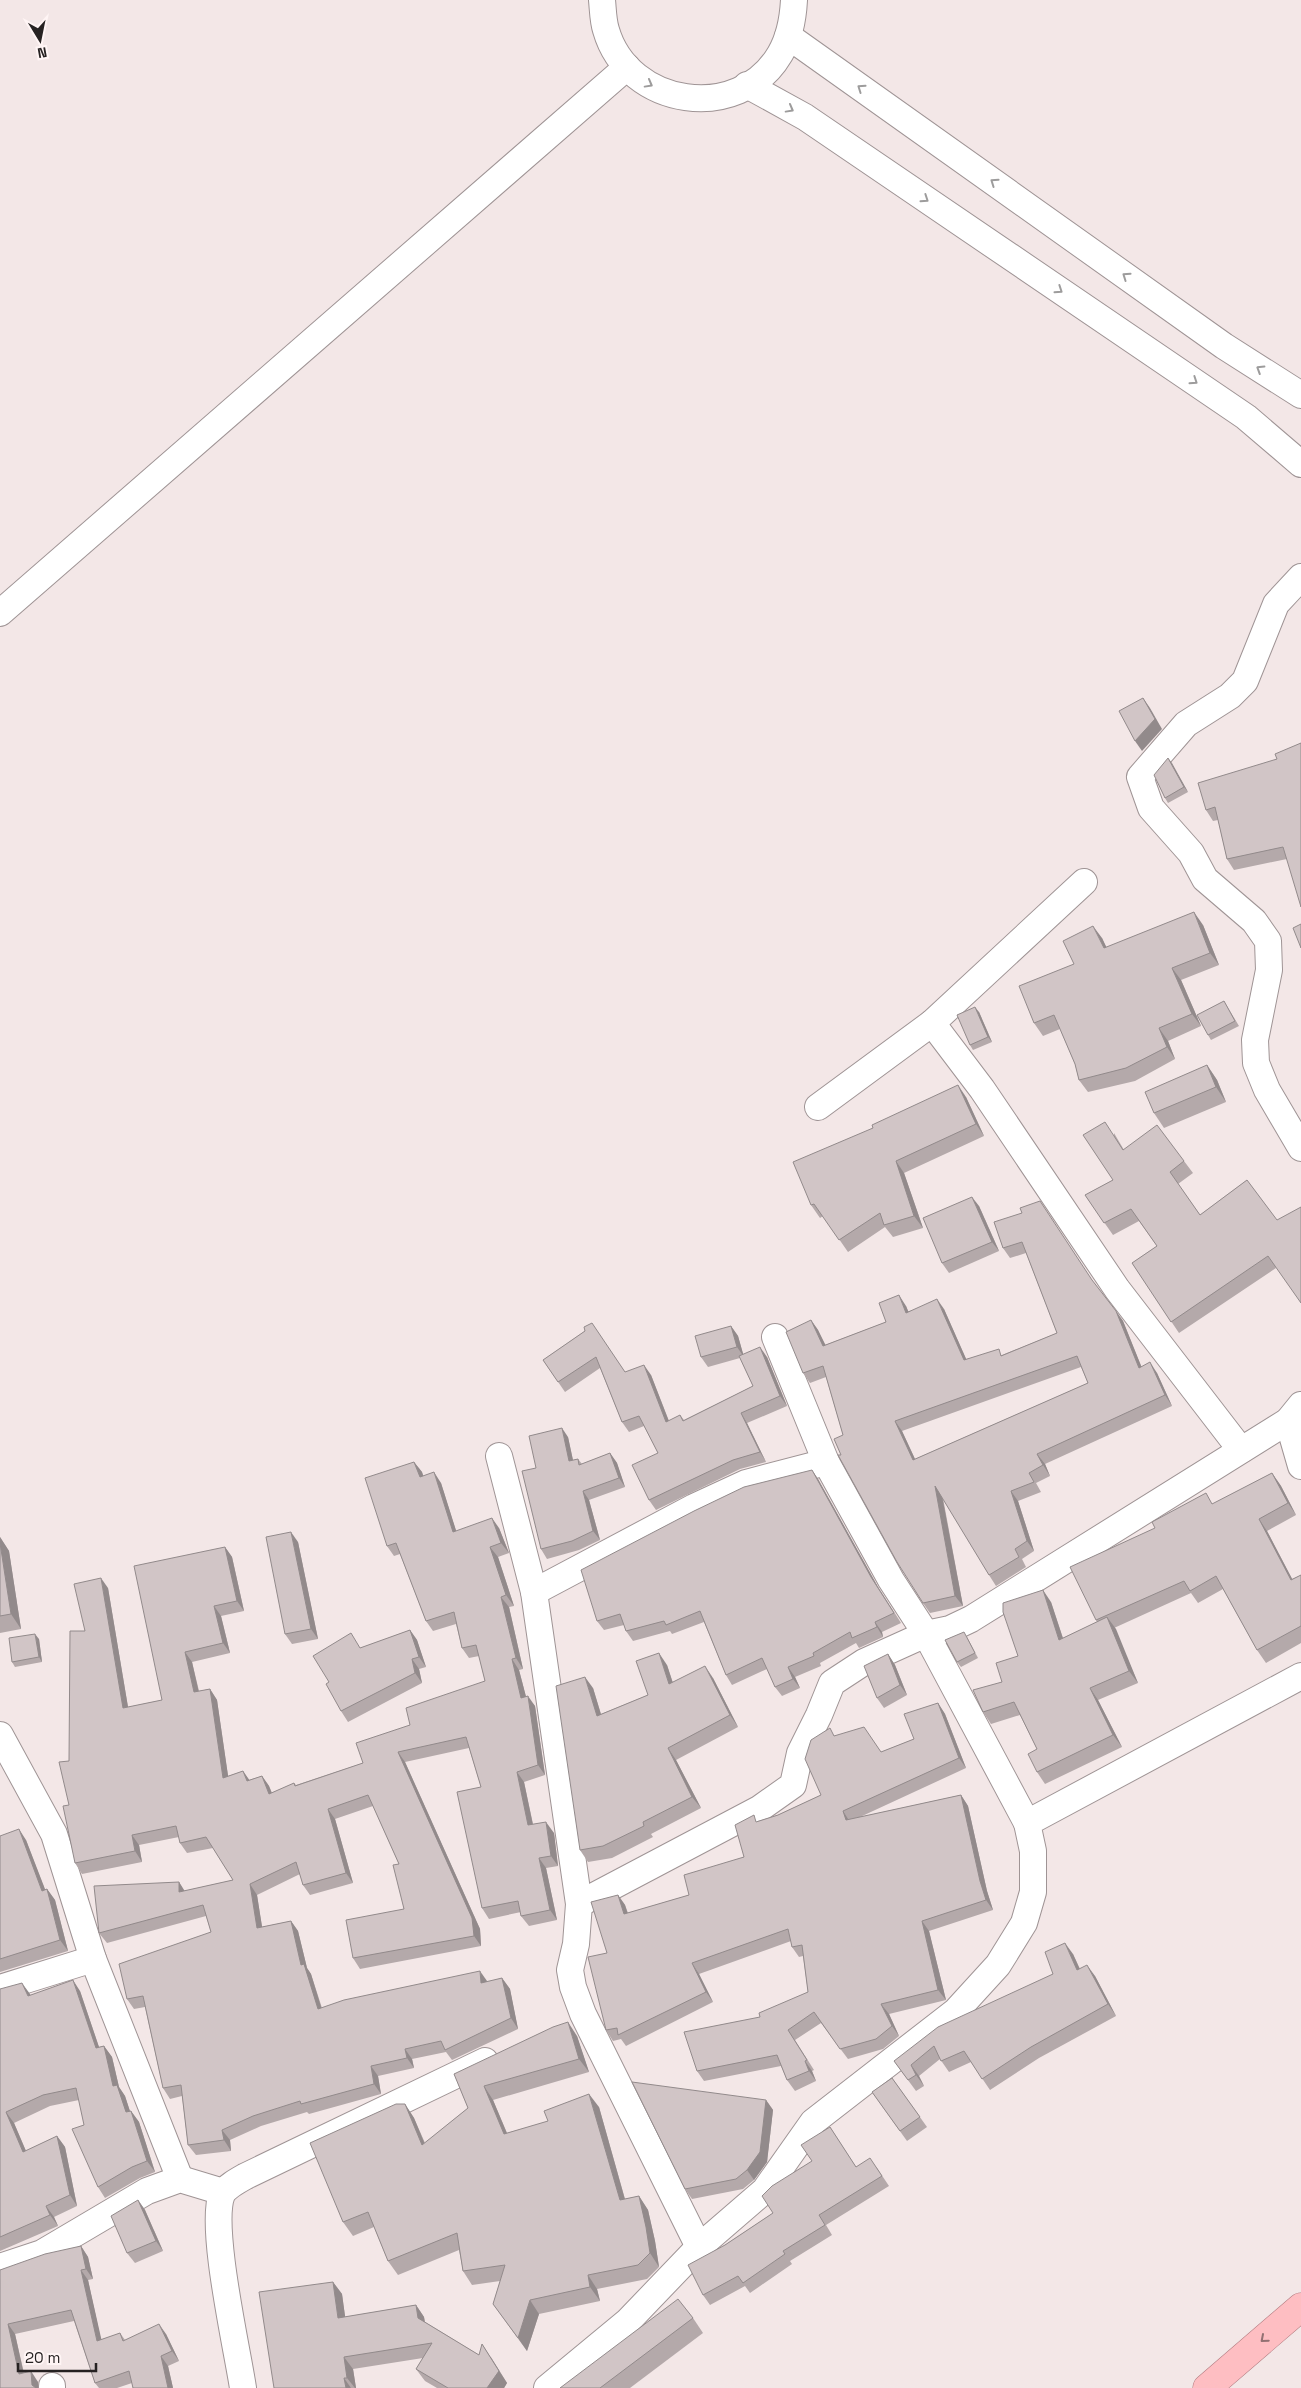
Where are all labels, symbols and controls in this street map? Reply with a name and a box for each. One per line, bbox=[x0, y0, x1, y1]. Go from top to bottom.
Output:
north arrow bbox=[15, 15, 65, 65]
text: N bbox=[36, 43, 48, 62]
one-way arrow bbox=[643, 78, 652, 88]
one-way arrow bbox=[857, 85, 867, 94]
one-way arrow bbox=[784, 102, 793, 112]
one-way arrow bbox=[990, 179, 999, 188]
one-way arrow bbox=[919, 193, 929, 202]
one-way arrow bbox=[1122, 273, 1132, 282]
one-way arrow bbox=[1053, 284, 1063, 293]
one-way arrow bbox=[1256, 365, 1265, 375]
one-way arrow bbox=[1188, 375, 1197, 384]
one-way arrow bbox=[1261, 2333, 1270, 2341]
scale bar bbox=[18, 2340, 95, 2372]
text: 20 m bbox=[25, 2348, 60, 2367]

